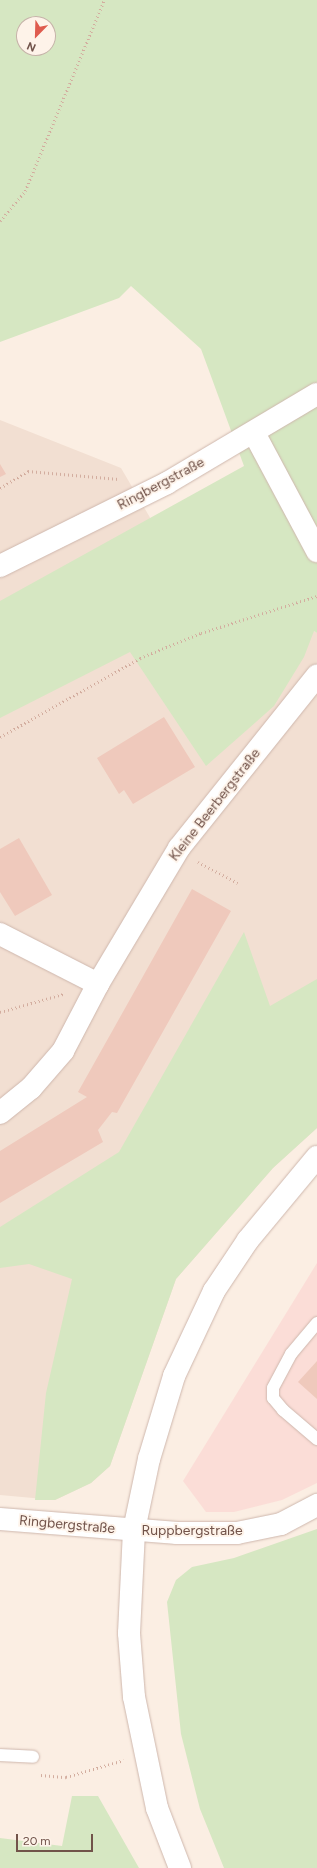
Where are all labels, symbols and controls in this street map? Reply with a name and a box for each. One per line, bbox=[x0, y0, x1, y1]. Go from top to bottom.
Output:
north arrow bbox=[16, 16, 56, 56]
text: N bbox=[25, 39, 38, 54]
street label: Ringbergstraße bbox=[115, 454, 207, 514]
street label: Kleine Beerbergstraße bbox=[166, 745, 264, 865]
street label: Ringbergstraße bbox=[18, 1512, 116, 1538]
street label: Ruppbergstraße bbox=[141, 1523, 243, 1539]
scale bar bbox=[18, 1826, 95, 1852]
text: 20 m bbox=[23, 1834, 51, 1848]

